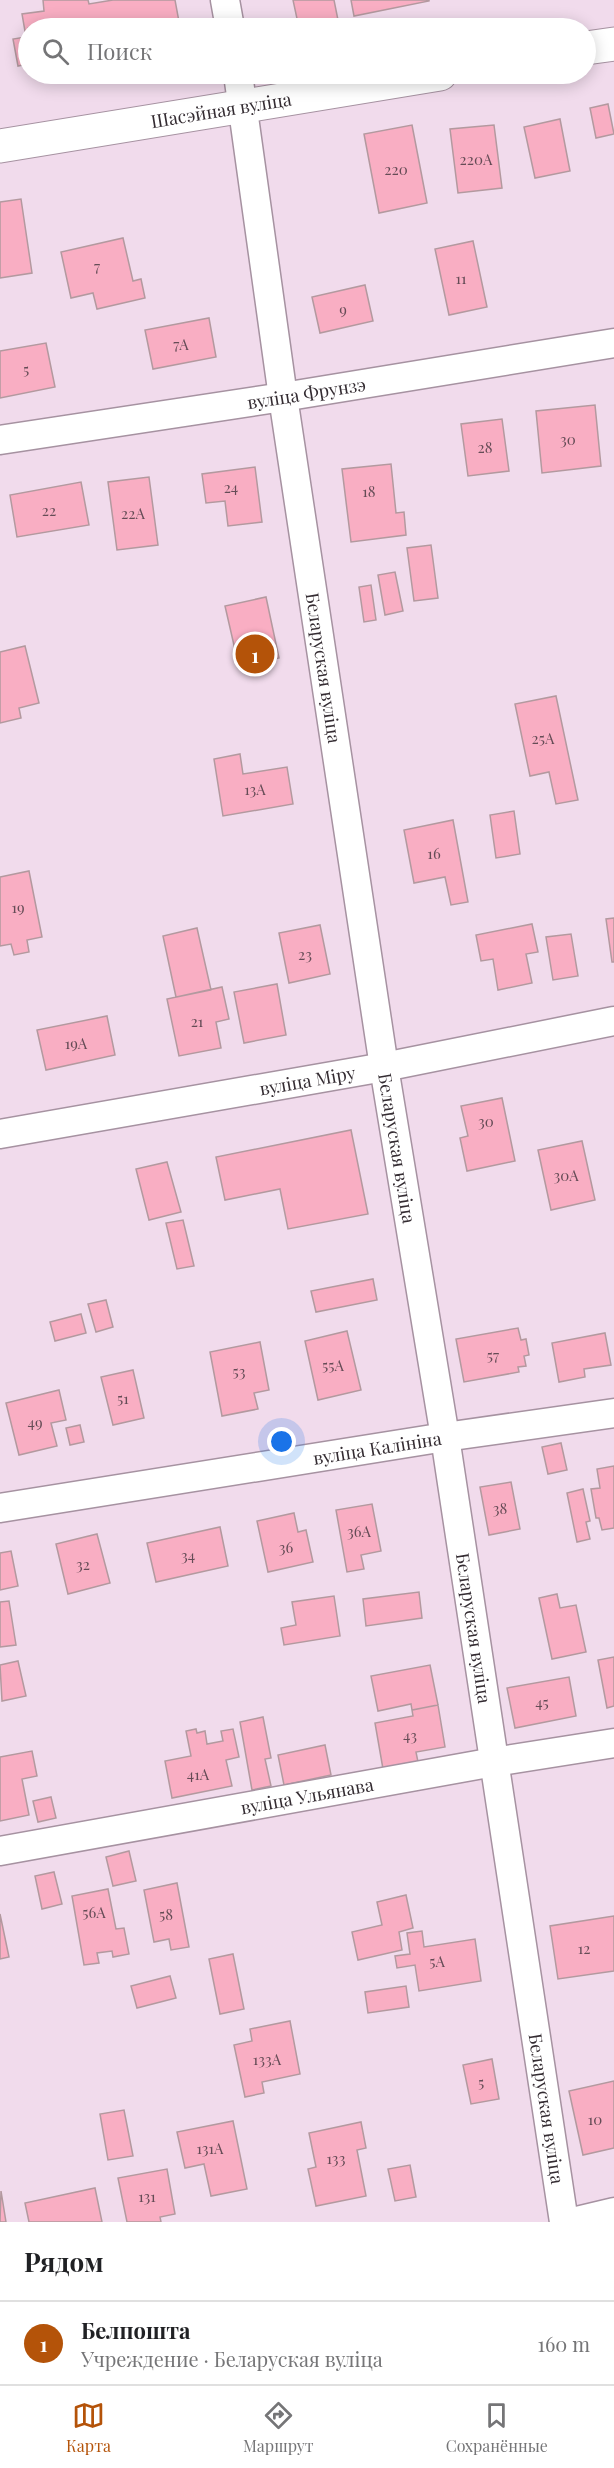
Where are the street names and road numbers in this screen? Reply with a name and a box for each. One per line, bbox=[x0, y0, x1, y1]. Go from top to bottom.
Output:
street label: Шасэйная вуліца bbox=[149, 86, 293, 133]
street label: вуліца Фрунзэ bbox=[245, 372, 368, 414]
street label: Беларуская вуліца bbox=[301, 591, 347, 745]
street label: вуліца Міру bbox=[257, 1060, 357, 1101]
street label: Беларуская вуліца bbox=[373, 1071, 422, 1225]
street label: вуліца Калініна bbox=[311, 1426, 443, 1470]
street label: Беларуская вуліца bbox=[451, 1551, 497, 1705]
street label: вуліца Ульянава bbox=[239, 1772, 376, 1819]
street label: Беларуская вуліца bbox=[524, 2032, 570, 2186]

